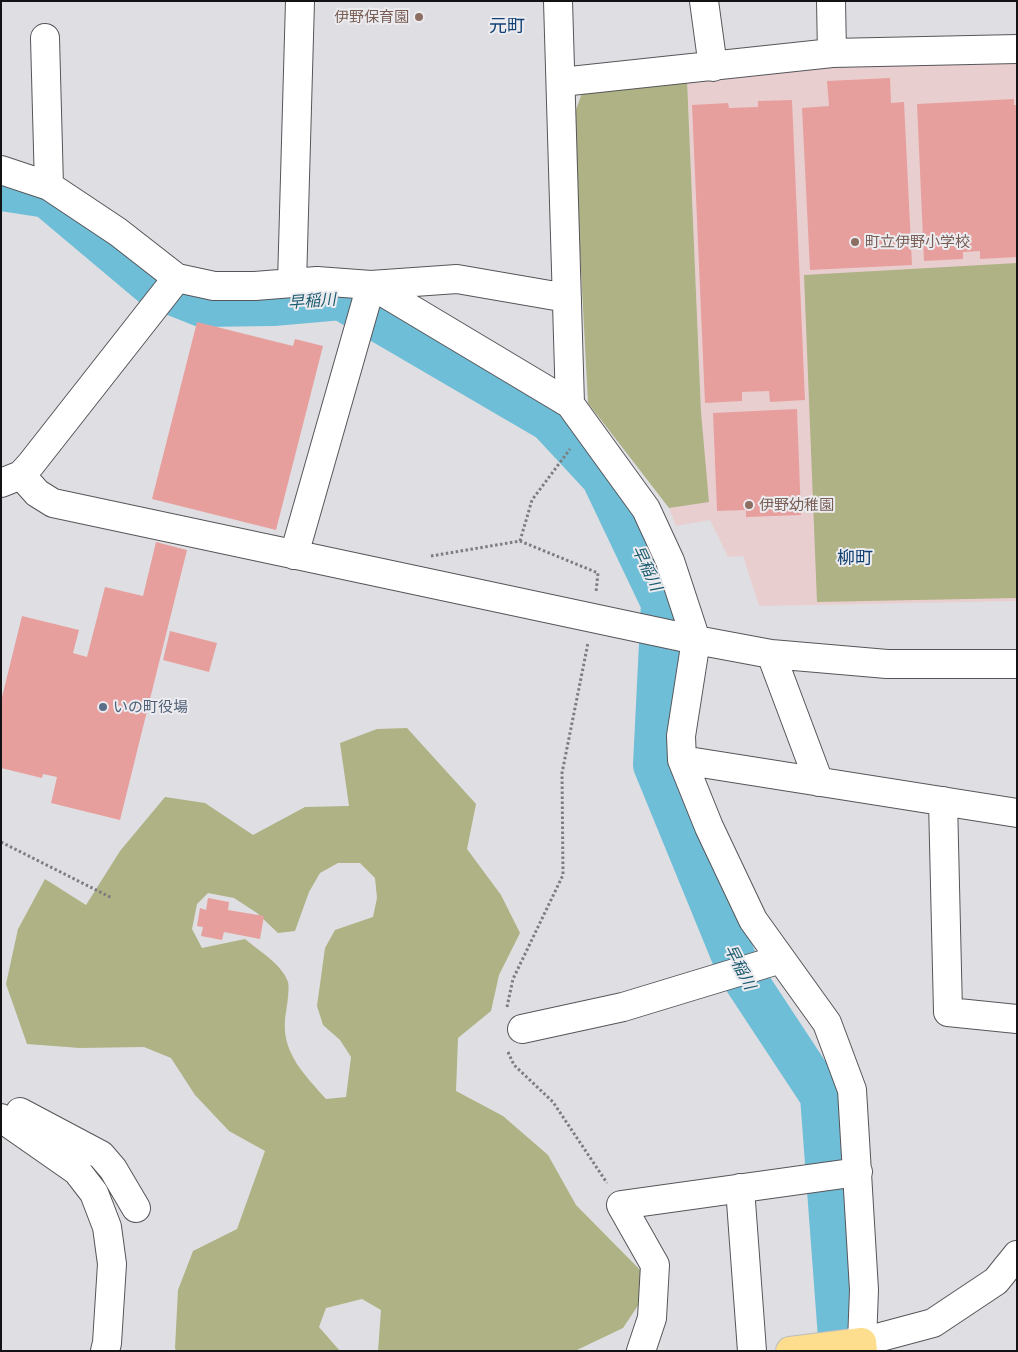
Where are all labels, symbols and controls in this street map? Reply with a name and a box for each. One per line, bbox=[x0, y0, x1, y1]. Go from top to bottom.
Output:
place label: 伊野保育園 bbox=[334, 8, 409, 26]
marker: 伊野保育園 bbox=[413, 11, 425, 23]
district label: 元町 bbox=[489, 15, 525, 37]
place label: 町立伊野小学校 bbox=[865, 233, 970, 251]
marker: 町立伊野小学校 bbox=[849, 236, 861, 248]
water label: 早稲川 bbox=[287, 290, 337, 312]
place label: 伊野幼稚園 bbox=[759, 496, 834, 514]
marker: 伊野幼稚園 bbox=[743, 499, 755, 511]
water label: 早稲川 bbox=[628, 542, 666, 594]
district label: 柳町 bbox=[837, 547, 873, 569]
place label: いの町役場 bbox=[113, 698, 188, 716]
marker: いの町役場 bbox=[97, 701, 109, 713]
water label: 早稲川 bbox=[721, 941, 759, 993]

